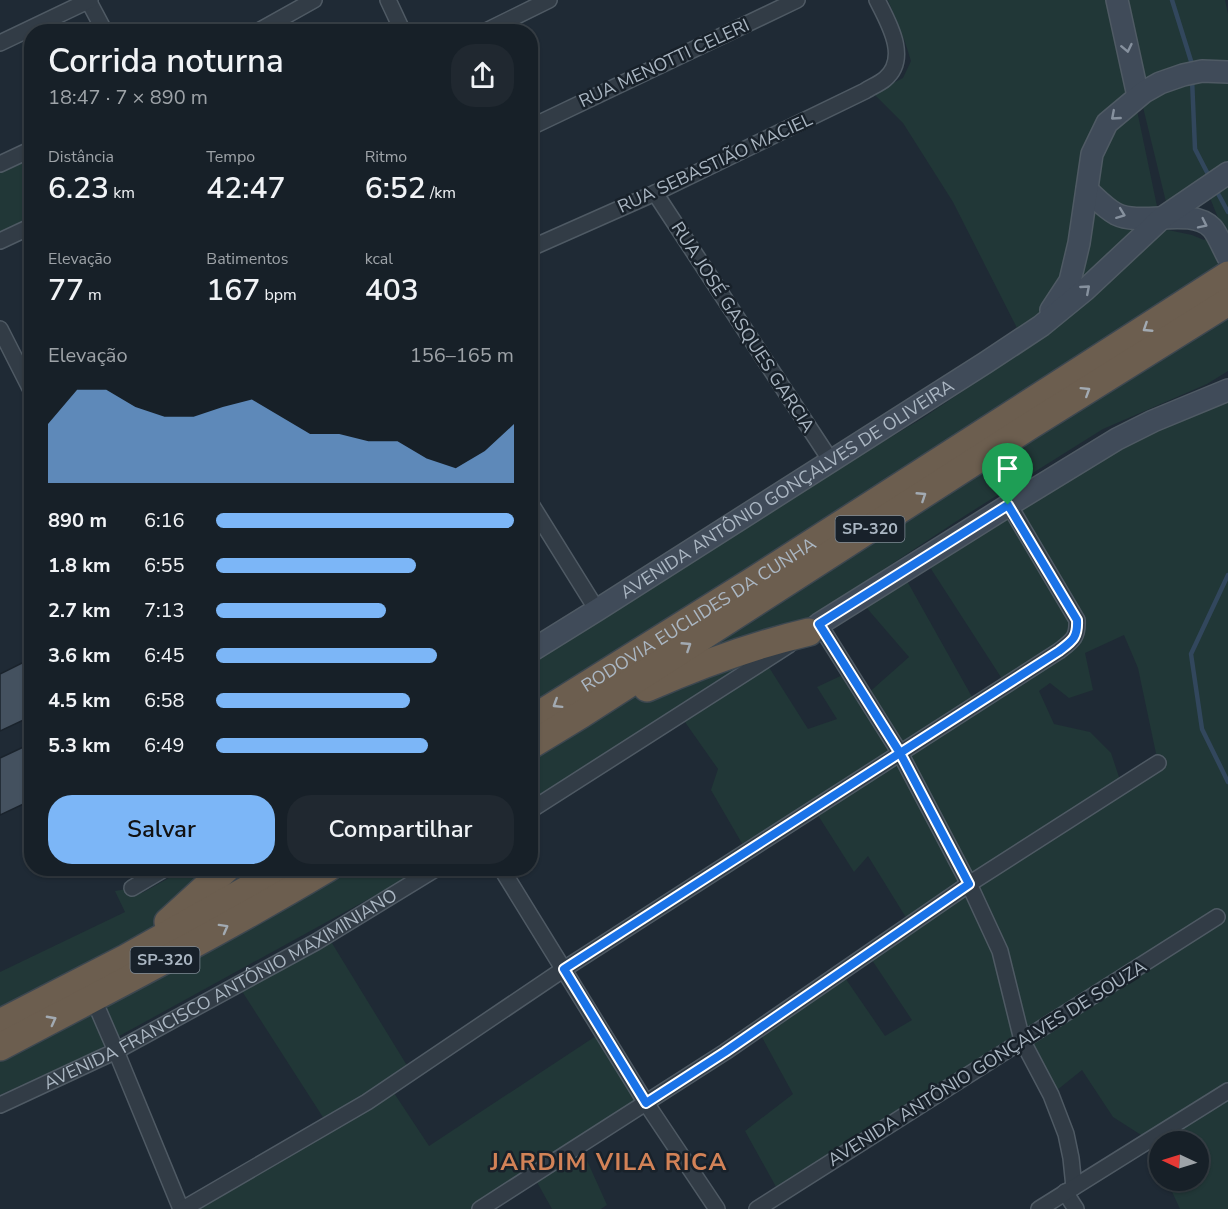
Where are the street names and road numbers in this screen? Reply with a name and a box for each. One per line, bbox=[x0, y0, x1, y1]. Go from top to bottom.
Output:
street label: RUA MENOTTI CELERI bbox=[575, 13, 753, 113]
street label: RUA SEBASTIÃO MACIEL bbox=[614, 107, 816, 219]
street label: RUA JOSÉ GASQUES GARCIA bbox=[666, 217, 820, 437]
street label: AVENIDA ANTÔNIO GONÇALVES DE OLIVEIRA bbox=[616, 374, 959, 604]
road number: SP-320 bbox=[836, 516, 904, 542]
street label: RODOVIA EUCLIDES DA CUNHA bbox=[577, 531, 821, 698]
street label: AVENIDA FRANCISCO ANTÔNIO MAXIMINIANO bbox=[40, 883, 402, 1095]
road number: SP-320 bbox=[130, 947, 200, 973]
street label: AVENIDA ANTÔNIO GONÇALVES DE SOUZA bbox=[823, 954, 1151, 1172]

